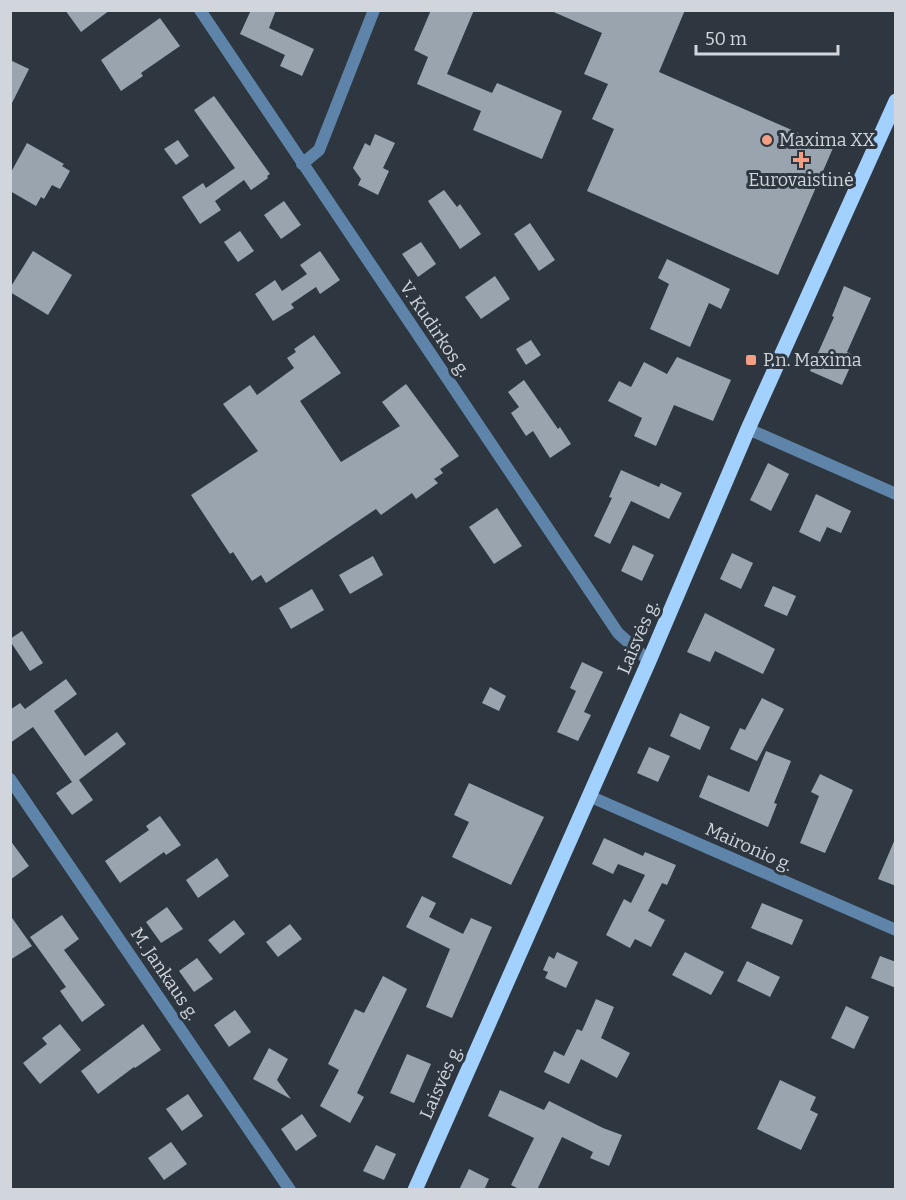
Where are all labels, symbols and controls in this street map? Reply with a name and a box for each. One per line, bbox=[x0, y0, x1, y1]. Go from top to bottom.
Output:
scale bar bbox=[696, 18, 838, 56]
text: 50 m bbox=[705, 28, 747, 50]
place label: Maxima XX bbox=[779, 129, 876, 151]
marker: Maxima XX bbox=[760, 133, 774, 147]
marker: Eurovaistinė bbox=[794, 153, 808, 167]
place label: Eurovaistinė bbox=[748, 169, 854, 191]
street label: V. Kudirkos g. bbox=[395, 277, 475, 381]
place label: P.n. Maxima bbox=[763, 349, 862, 371]
marker: P.n. Maxima bbox=[744, 353, 758, 367]
street label: Laisvės g. bbox=[613, 597, 663, 677]
street label: Maironio g. bbox=[702, 818, 796, 876]
street label: M. Jankaus g. bbox=[126, 923, 204, 1025]
street label: Laisvės g. bbox=[415, 1042, 467, 1122]

